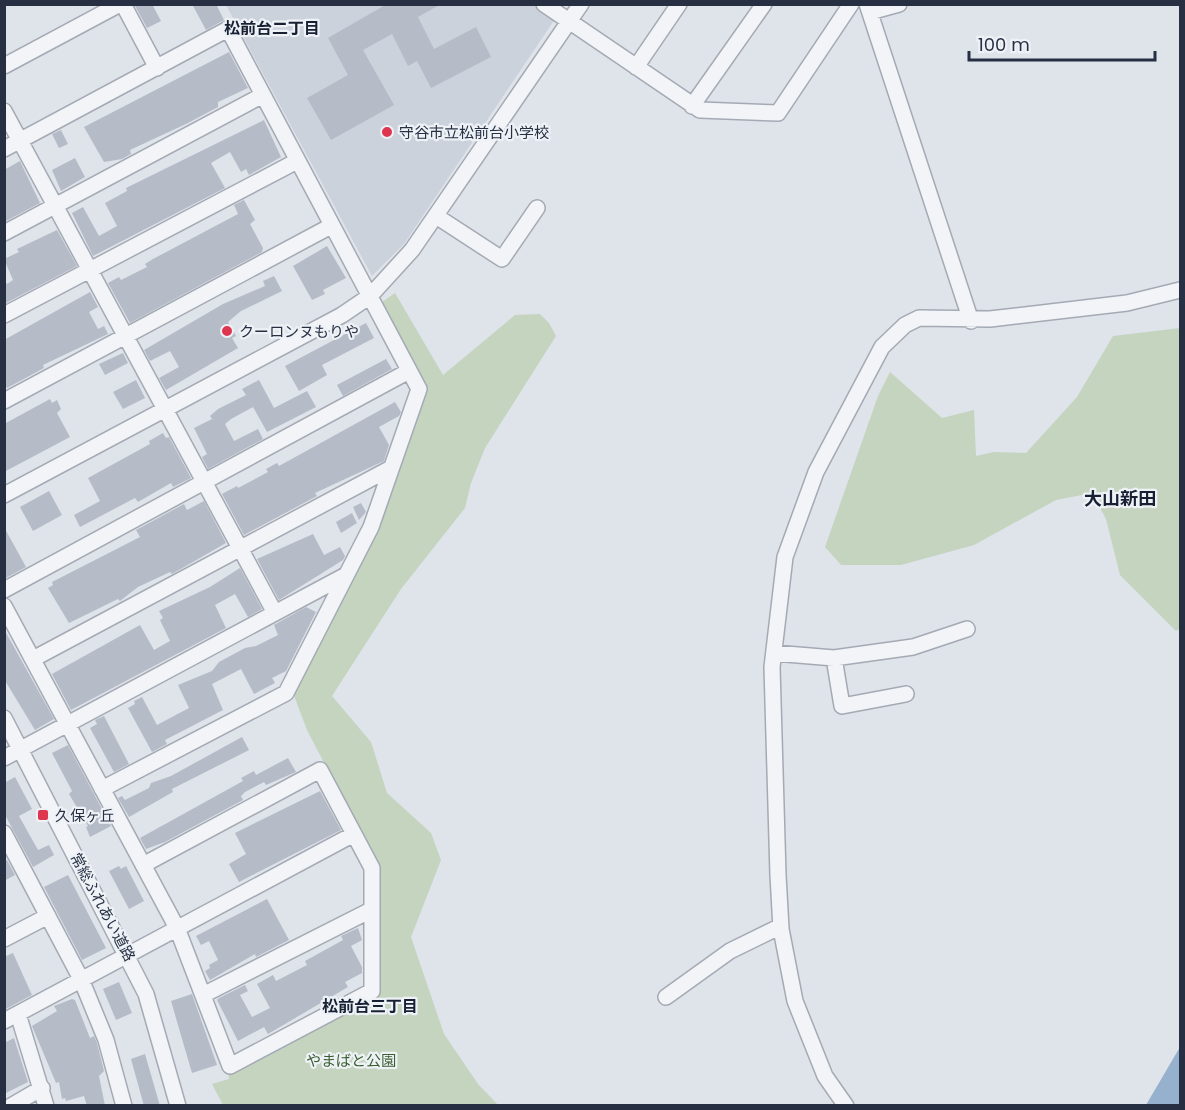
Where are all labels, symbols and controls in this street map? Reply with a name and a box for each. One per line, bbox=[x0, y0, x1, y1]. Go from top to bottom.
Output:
district label: 松前台二丁目 bbox=[224, 17, 320, 40]
scale bar bbox=[969, 24, 1155, 62]
text: 100 m bbox=[978, 32, 1030, 57]
place label: 守谷市立松前台小学校 bbox=[399, 122, 549, 143]
marker: 守谷市立松前台小学校 bbox=[380, 125, 394, 139]
place label: クーロンヌもりや bbox=[239, 321, 359, 342]
marker: クーロンヌもりや bbox=[220, 324, 234, 338]
district label: 大山新田 bbox=[1084, 486, 1156, 511]
place label: 久保ヶ丘 bbox=[55, 805, 115, 826]
marker: 久保ヶ丘 bbox=[36, 808, 50, 822]
street label: 常総ふれあい道路 bbox=[66, 849, 140, 965]
district label: 松前台三丁目 bbox=[322, 995, 418, 1018]
park label: やまばと公園 bbox=[306, 1050, 396, 1071]

